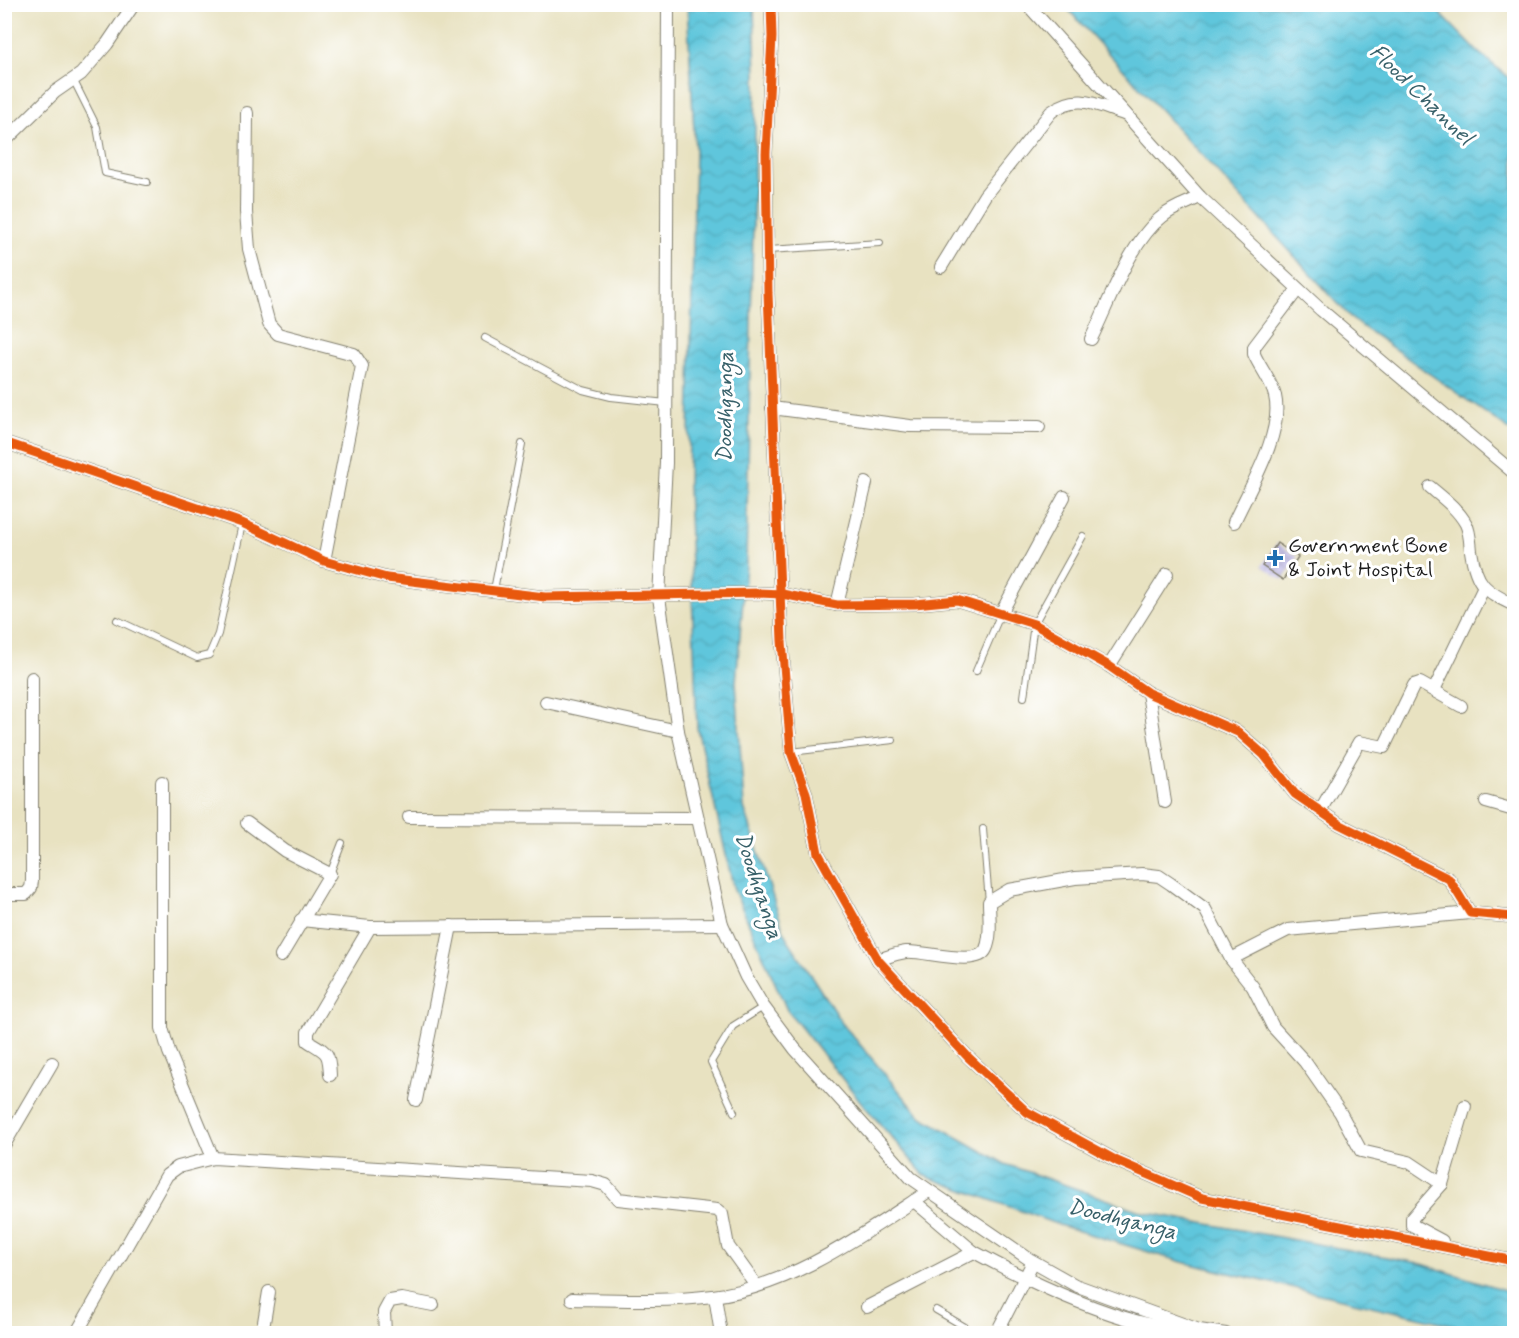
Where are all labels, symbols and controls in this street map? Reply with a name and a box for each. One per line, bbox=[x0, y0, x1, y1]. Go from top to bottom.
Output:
water label: Flood Channel bbox=[1363, 39, 1480, 153]
water label: Doodhganga bbox=[711, 351, 743, 463]
place label: Government Bone & Joint Hospital bbox=[1288, 532, 1448, 584]
marker: Government Bone & Joint Hospital bbox=[1266, 549, 1284, 567]
water label: Doodhganga bbox=[726, 829, 788, 944]
water label: Doodhganga bbox=[1064, 1193, 1179, 1249]

